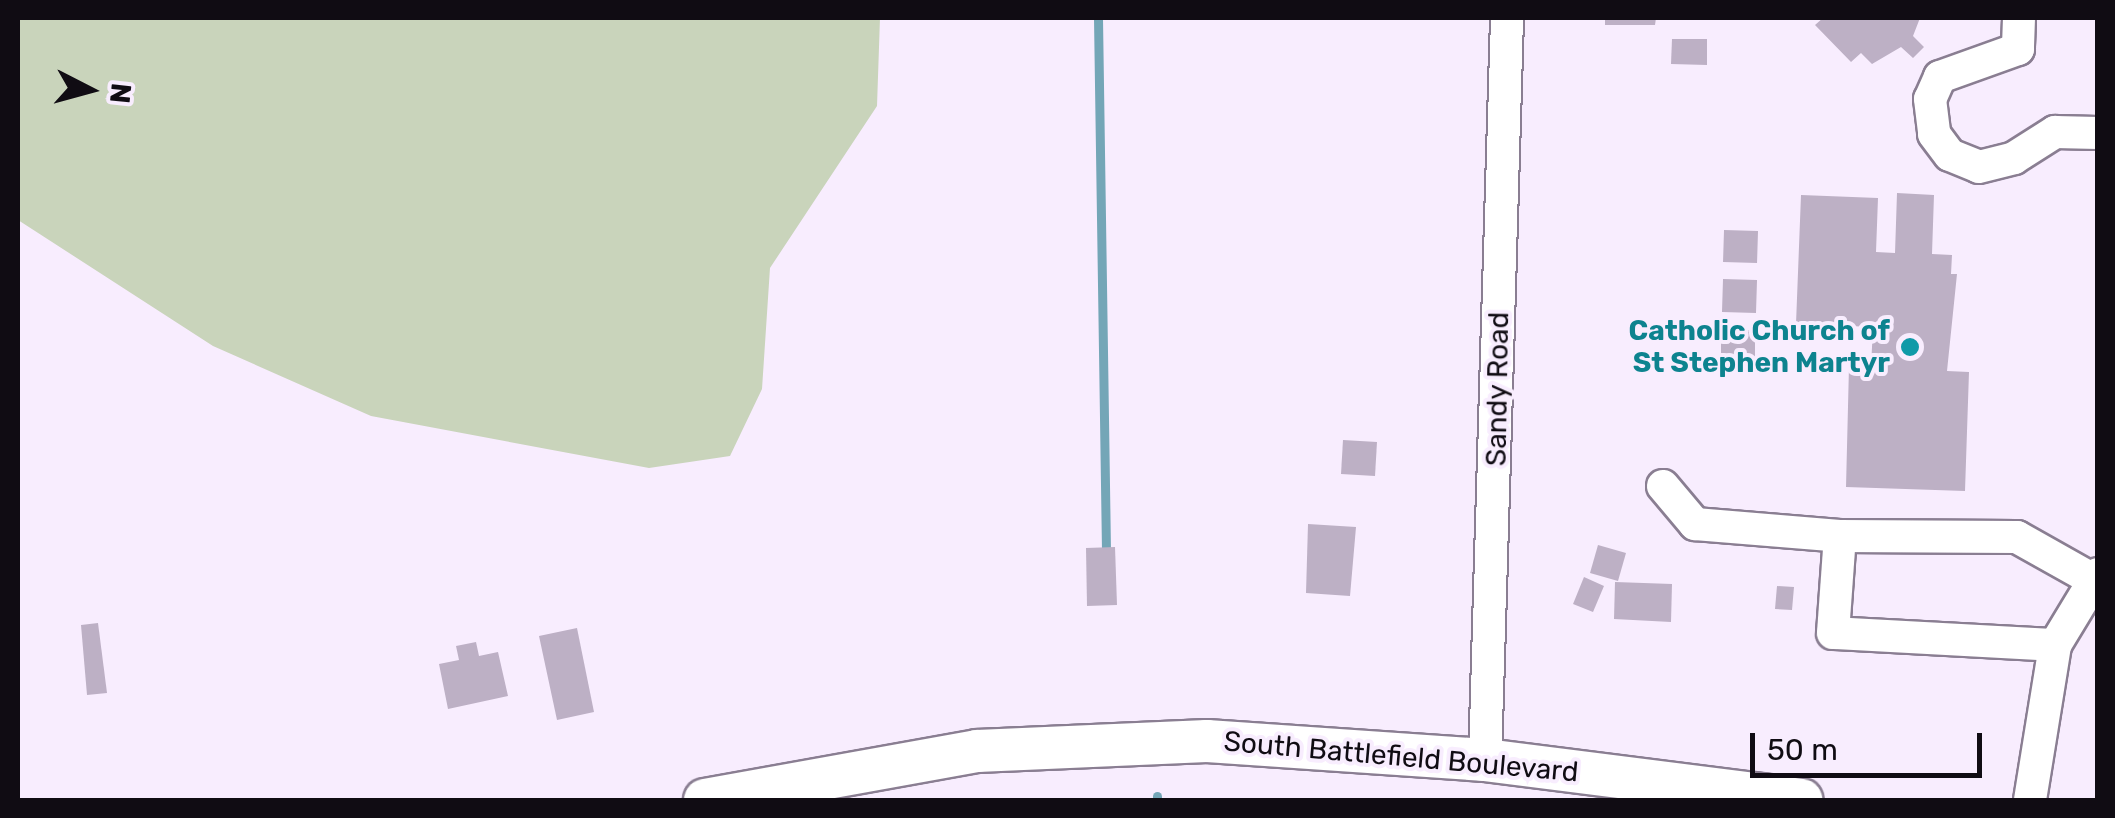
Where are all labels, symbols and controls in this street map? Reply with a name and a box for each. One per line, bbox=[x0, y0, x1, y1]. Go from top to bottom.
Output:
north arrow bbox=[40, 40, 140, 140]
text: N bbox=[103, 81, 138, 105]
street label: Sandy Road bbox=[1480, 311, 1516, 467]
place label: Catholic Church of St Stephen Martyr bbox=[1629, 314, 1890, 380]
marker: Catholic Church of St Stephen Martyr bbox=[1899, 336, 1921, 358]
scale bar bbox=[1755, 713, 1988, 775]
street label: South Battlefield Boulevard bbox=[1222, 725, 1580, 789]
text: 50 m bbox=[1767, 732, 1838, 768]

